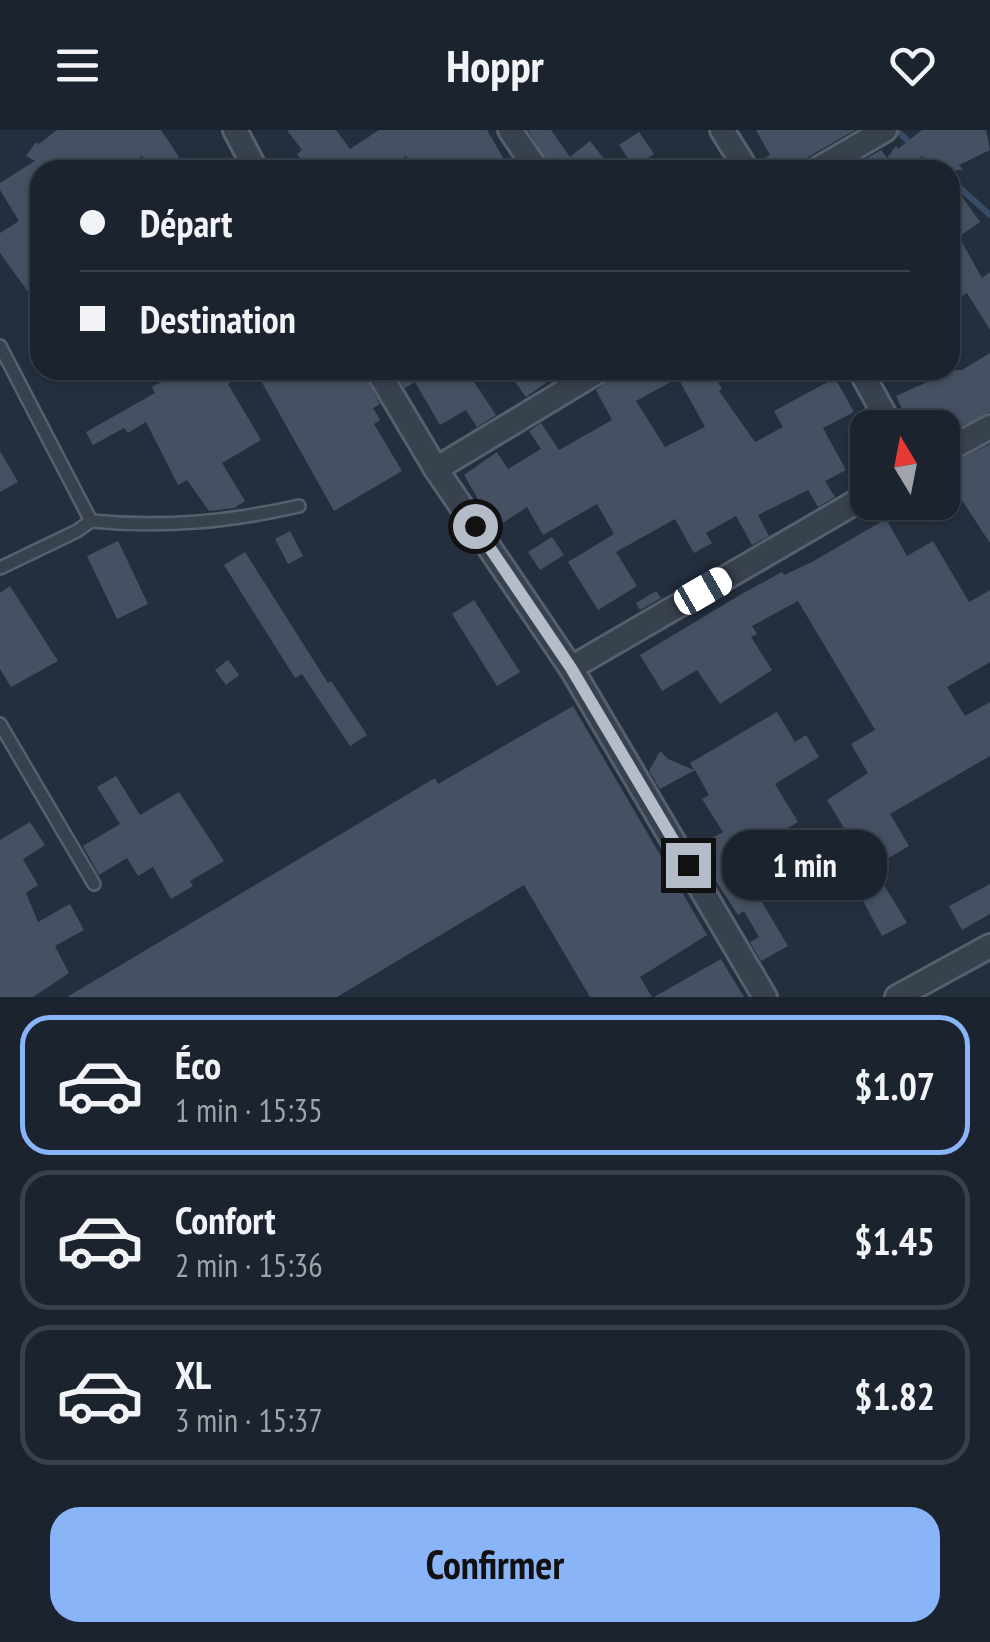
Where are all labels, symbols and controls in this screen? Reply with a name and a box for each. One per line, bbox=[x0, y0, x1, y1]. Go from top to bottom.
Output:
text: Hoppr bbox=[446, 36, 544, 94]
icon: menu bbox=[50, 38, 105, 93]
icon: heart bbox=[885, 38, 940, 93]
text: Départ bbox=[140, 198, 232, 247]
text: Destination bbox=[140, 294, 296, 343]
north arrow bbox=[850, 410, 960, 520]
map controls bbox=[850, 410, 960, 520]
route start bbox=[453, 504, 498, 549]
car bbox=[670, 563, 736, 619]
callout: 1 min bbox=[723, 830, 888, 900]
route end bbox=[666, 843, 711, 888]
text: 1 min bbox=[772, 844, 837, 886]
icon: car bbox=[55, 1040, 145, 1130]
text: Éco bbox=[175, 1040, 221, 1089]
text: $1.07 bbox=[854, 1061, 935, 1110]
text: 1 min · 15:35 bbox=[175, 1089, 323, 1131]
icon: car bbox=[55, 1195, 145, 1285]
text: Confort bbox=[175, 1195, 275, 1244]
text: $1.45 bbox=[854, 1216, 935, 1265]
text: 2 min · 15:36 bbox=[175, 1244, 323, 1286]
icon: car bbox=[55, 1350, 145, 1440]
text: XL bbox=[175, 1350, 211, 1399]
text: $1.82 bbox=[854, 1371, 935, 1420]
text: 3 min · 15:37 bbox=[175, 1399, 323, 1441]
button: Confirmer bbox=[50, 1507, 940, 1622]

